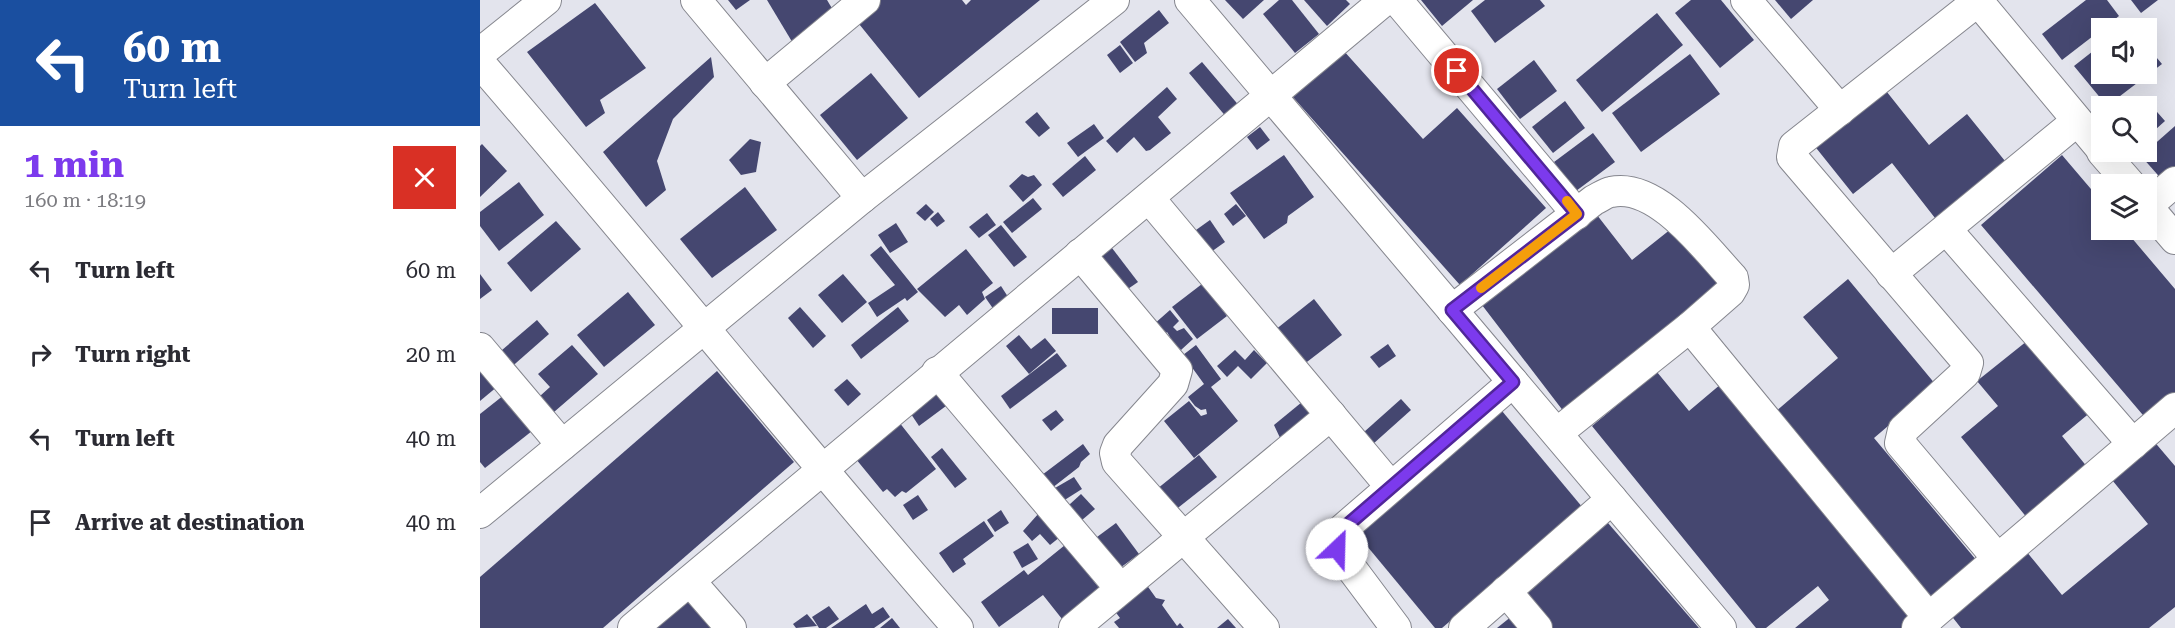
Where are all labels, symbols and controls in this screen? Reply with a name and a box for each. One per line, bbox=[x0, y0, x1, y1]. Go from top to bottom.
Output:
map controls bbox=[2091, 18, 2157, 240]
button: sound bbox=[2091, 18, 2157, 84]
text: 60 m bbox=[123, 23, 221, 72]
icon: left bbox=[24, 24, 102, 102]
pin bbox=[1431, 45, 1482, 96]
icon: arrive bbox=[1440, 54, 1473, 87]
text: Turn left bbox=[123, 73, 237, 105]
button: search bbox=[2091, 96, 2157, 162]
text: 1 min bbox=[24, 144, 124, 186]
button: close bbox=[393, 146, 456, 209]
button: layers bbox=[2091, 174, 2157, 240]
text: 160 m · 18:19 bbox=[24, 188, 146, 212]
icon: left bbox=[24, 254, 57, 287]
text: Turn left bbox=[75, 258, 175, 283]
text: 60 m bbox=[406, 258, 456, 283]
icon: right bbox=[24, 338, 57, 371]
text: Turn right bbox=[75, 342, 190, 367]
text: 20 m bbox=[406, 342, 456, 367]
icon: left bbox=[24, 422, 57, 455]
text: Turn left bbox=[75, 426, 175, 451]
text: 40 m bbox=[406, 426, 456, 451]
icon: arrive bbox=[24, 506, 57, 539]
text: Arrive at destination bbox=[75, 510, 304, 535]
text: 40 m bbox=[406, 510, 456, 535]
position arrow bbox=[1305, 517, 1369, 581]

